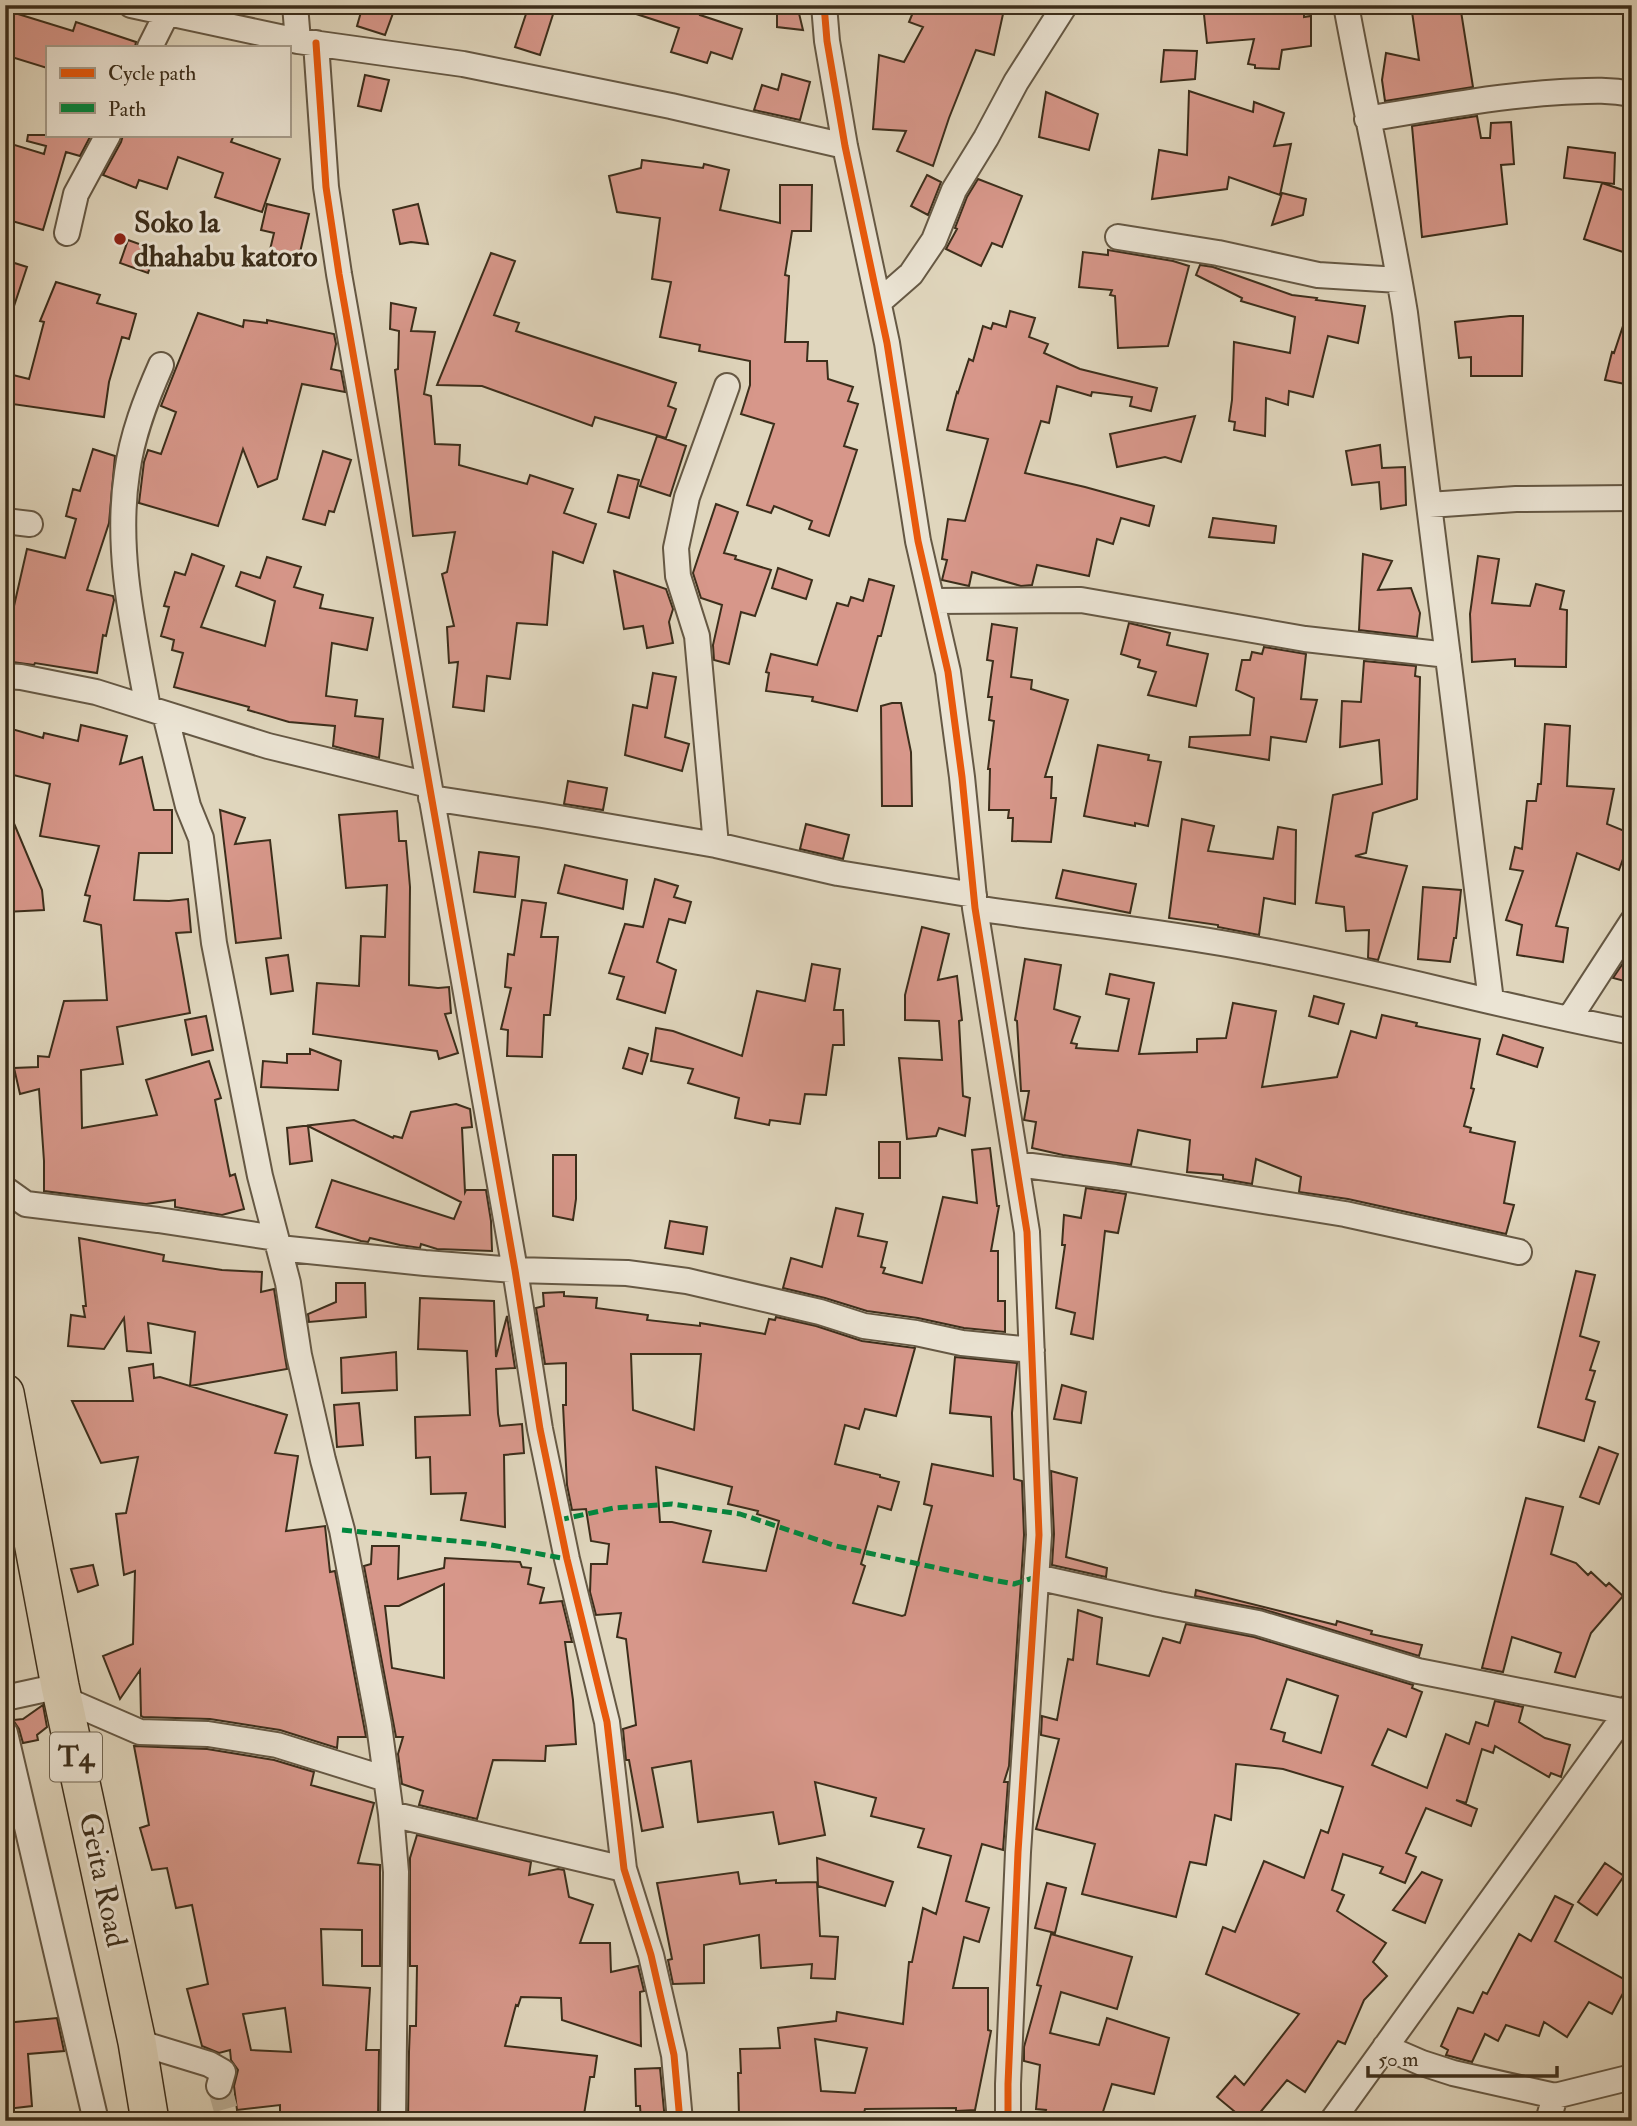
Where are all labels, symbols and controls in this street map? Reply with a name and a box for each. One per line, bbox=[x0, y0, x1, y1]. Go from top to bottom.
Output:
legend bbox=[46, 46, 290, 136]
text: Cycle path bbox=[108, 60, 196, 87]
text: Path bbox=[108, 96, 146, 123]
place label: Soko la dhahabu katoro bbox=[134, 204, 317, 275]
marker: Soko la dhahabu katoro bbox=[112, 231, 128, 247]
road number: T4 bbox=[50, 1732, 102, 1782]
street label: Geita Road bbox=[71, 1809, 135, 1951]
scale bar bbox=[1368, 2035, 1556, 2079]
text: 50 m bbox=[1378, 2046, 1419, 2073]

